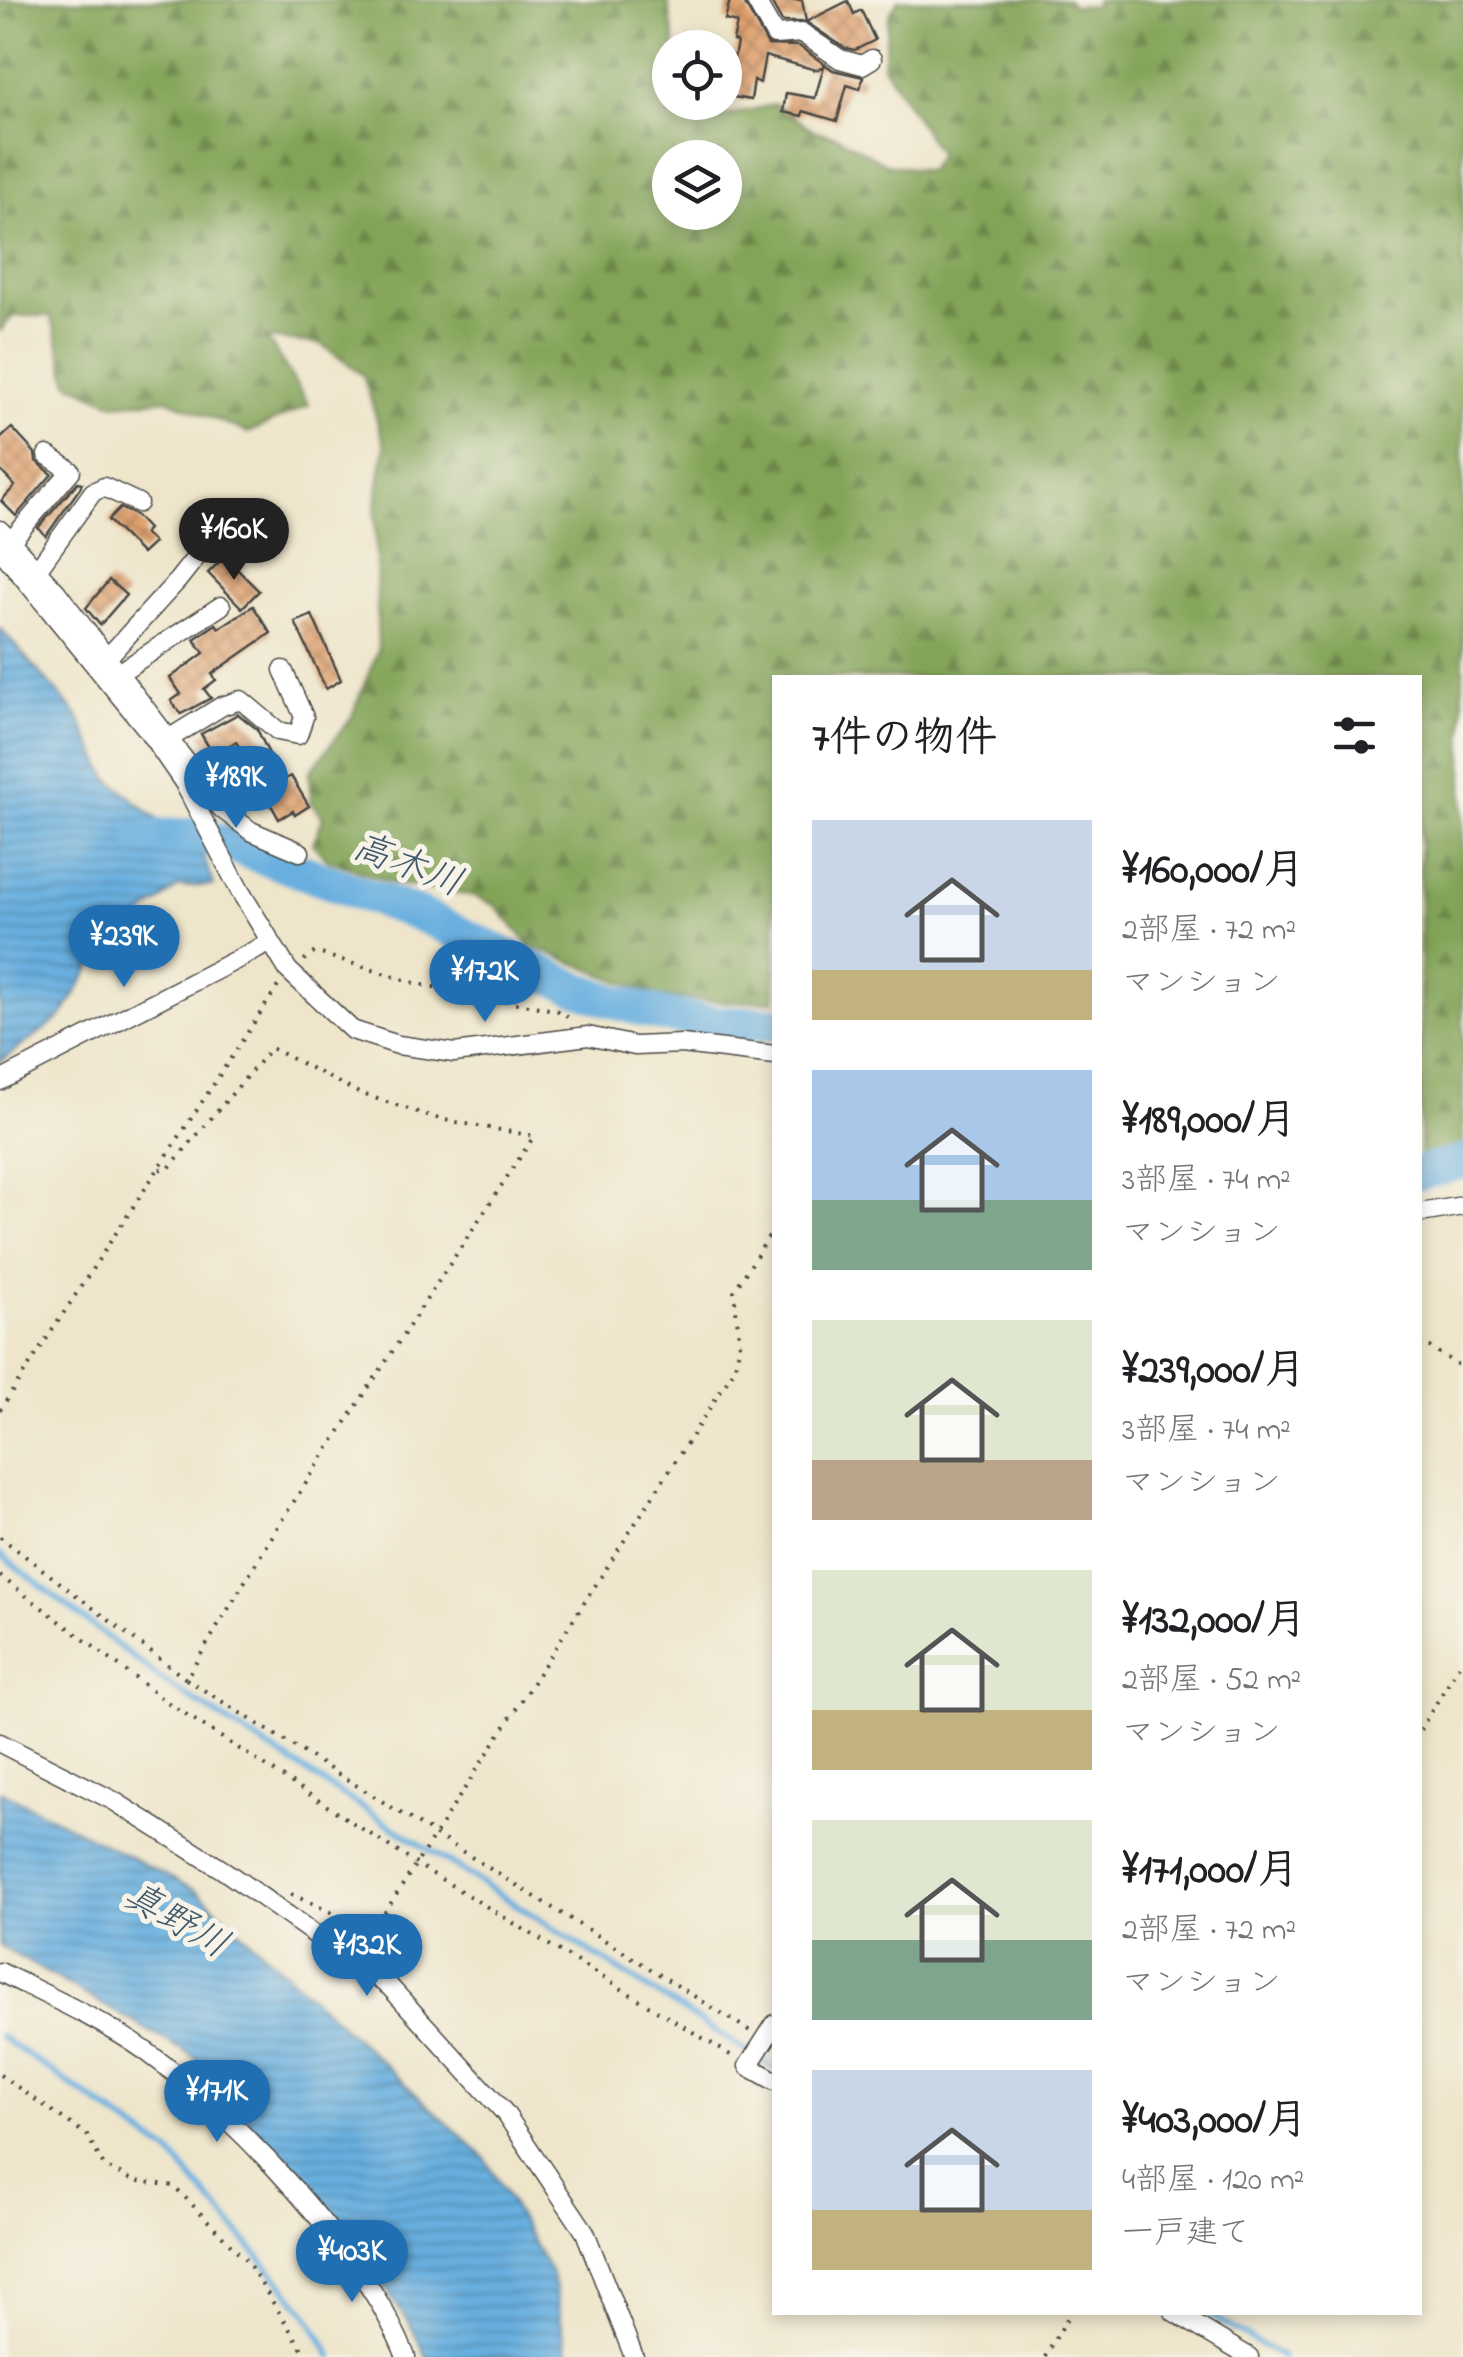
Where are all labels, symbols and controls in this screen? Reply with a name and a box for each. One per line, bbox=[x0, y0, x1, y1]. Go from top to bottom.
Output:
map controls bbox=[652, 30, 742, 230]
button: locate bbox=[652, 30, 742, 120]
button: layers bbox=[652, 140, 742, 230]
pin: ¥160K bbox=[164, 498, 304, 583]
text: ¥160K bbox=[201, 507, 267, 554]
icon: filters bbox=[1327, 708, 1382, 763]
text: 7件の物件 bbox=[812, 709, 997, 770]
pin: ¥189K bbox=[166, 746, 306, 831]
text: ¥189K bbox=[206, 755, 266, 802]
water label: 高木川 bbox=[344, 820, 470, 914]
text: ¥160,000/月 bbox=[1122, 841, 1305, 902]
icon: home bbox=[892, 860, 1012, 980]
pin: ¥239K bbox=[54, 905, 194, 990]
text: 2部屋 · 72 m² bbox=[1122, 908, 1296, 955]
text: ¥239K bbox=[91, 914, 157, 961]
pin: ¥172K bbox=[415, 940, 555, 1025]
text: ¥172K bbox=[451, 949, 519, 996]
text: マンション bbox=[1122, 961, 1281, 1008]
text: ¥189,000/月 bbox=[1122, 1091, 1297, 1152]
icon: home bbox=[892, 1110, 1012, 1230]
text: 3部屋 · 74 m² bbox=[1122, 1158, 1291, 1205]
text: マンション bbox=[1122, 1211, 1281, 1258]
text: ¥239,000/月 bbox=[1122, 1341, 1306, 1402]
icon: home bbox=[892, 1360, 1012, 1480]
text: 3部屋 · 74 m² bbox=[1122, 1408, 1291, 1455]
text: マンション bbox=[1122, 1461, 1281, 1508]
text: ¥132,000/月 bbox=[1122, 1591, 1307, 1652]
icon: home bbox=[892, 1610, 1012, 1730]
text: 2部屋 · 52 m² bbox=[1122, 1658, 1301, 1705]
text: マンション bbox=[1122, 1711, 1281, 1758]
text: ¥171,000/月 bbox=[1122, 1841, 1299, 1902]
icon: home bbox=[892, 1860, 1012, 1980]
water label: 真野川 bbox=[112, 1869, 238, 1975]
text: 2部屋 · 72 m² bbox=[1122, 1908, 1296, 1955]
pin: ¥132K bbox=[297, 1914, 437, 1999]
text: ¥132K bbox=[333, 1923, 401, 1970]
text: マンション bbox=[1122, 1961, 1281, 2008]
pin: ¥171K bbox=[147, 2060, 287, 2145]
text: ¥171K bbox=[186, 2069, 248, 2116]
text: ¥403,000/月 bbox=[1122, 2091, 1308, 2152]
icon: home bbox=[892, 2110, 1012, 2230]
text: 4部屋 · 120 m² bbox=[1122, 2158, 1304, 2205]
text: 一戸建て bbox=[1122, 2211, 1250, 2258]
pin: ¥403K bbox=[282, 2220, 422, 2305]
text: ¥403K bbox=[318, 2229, 386, 2276]

